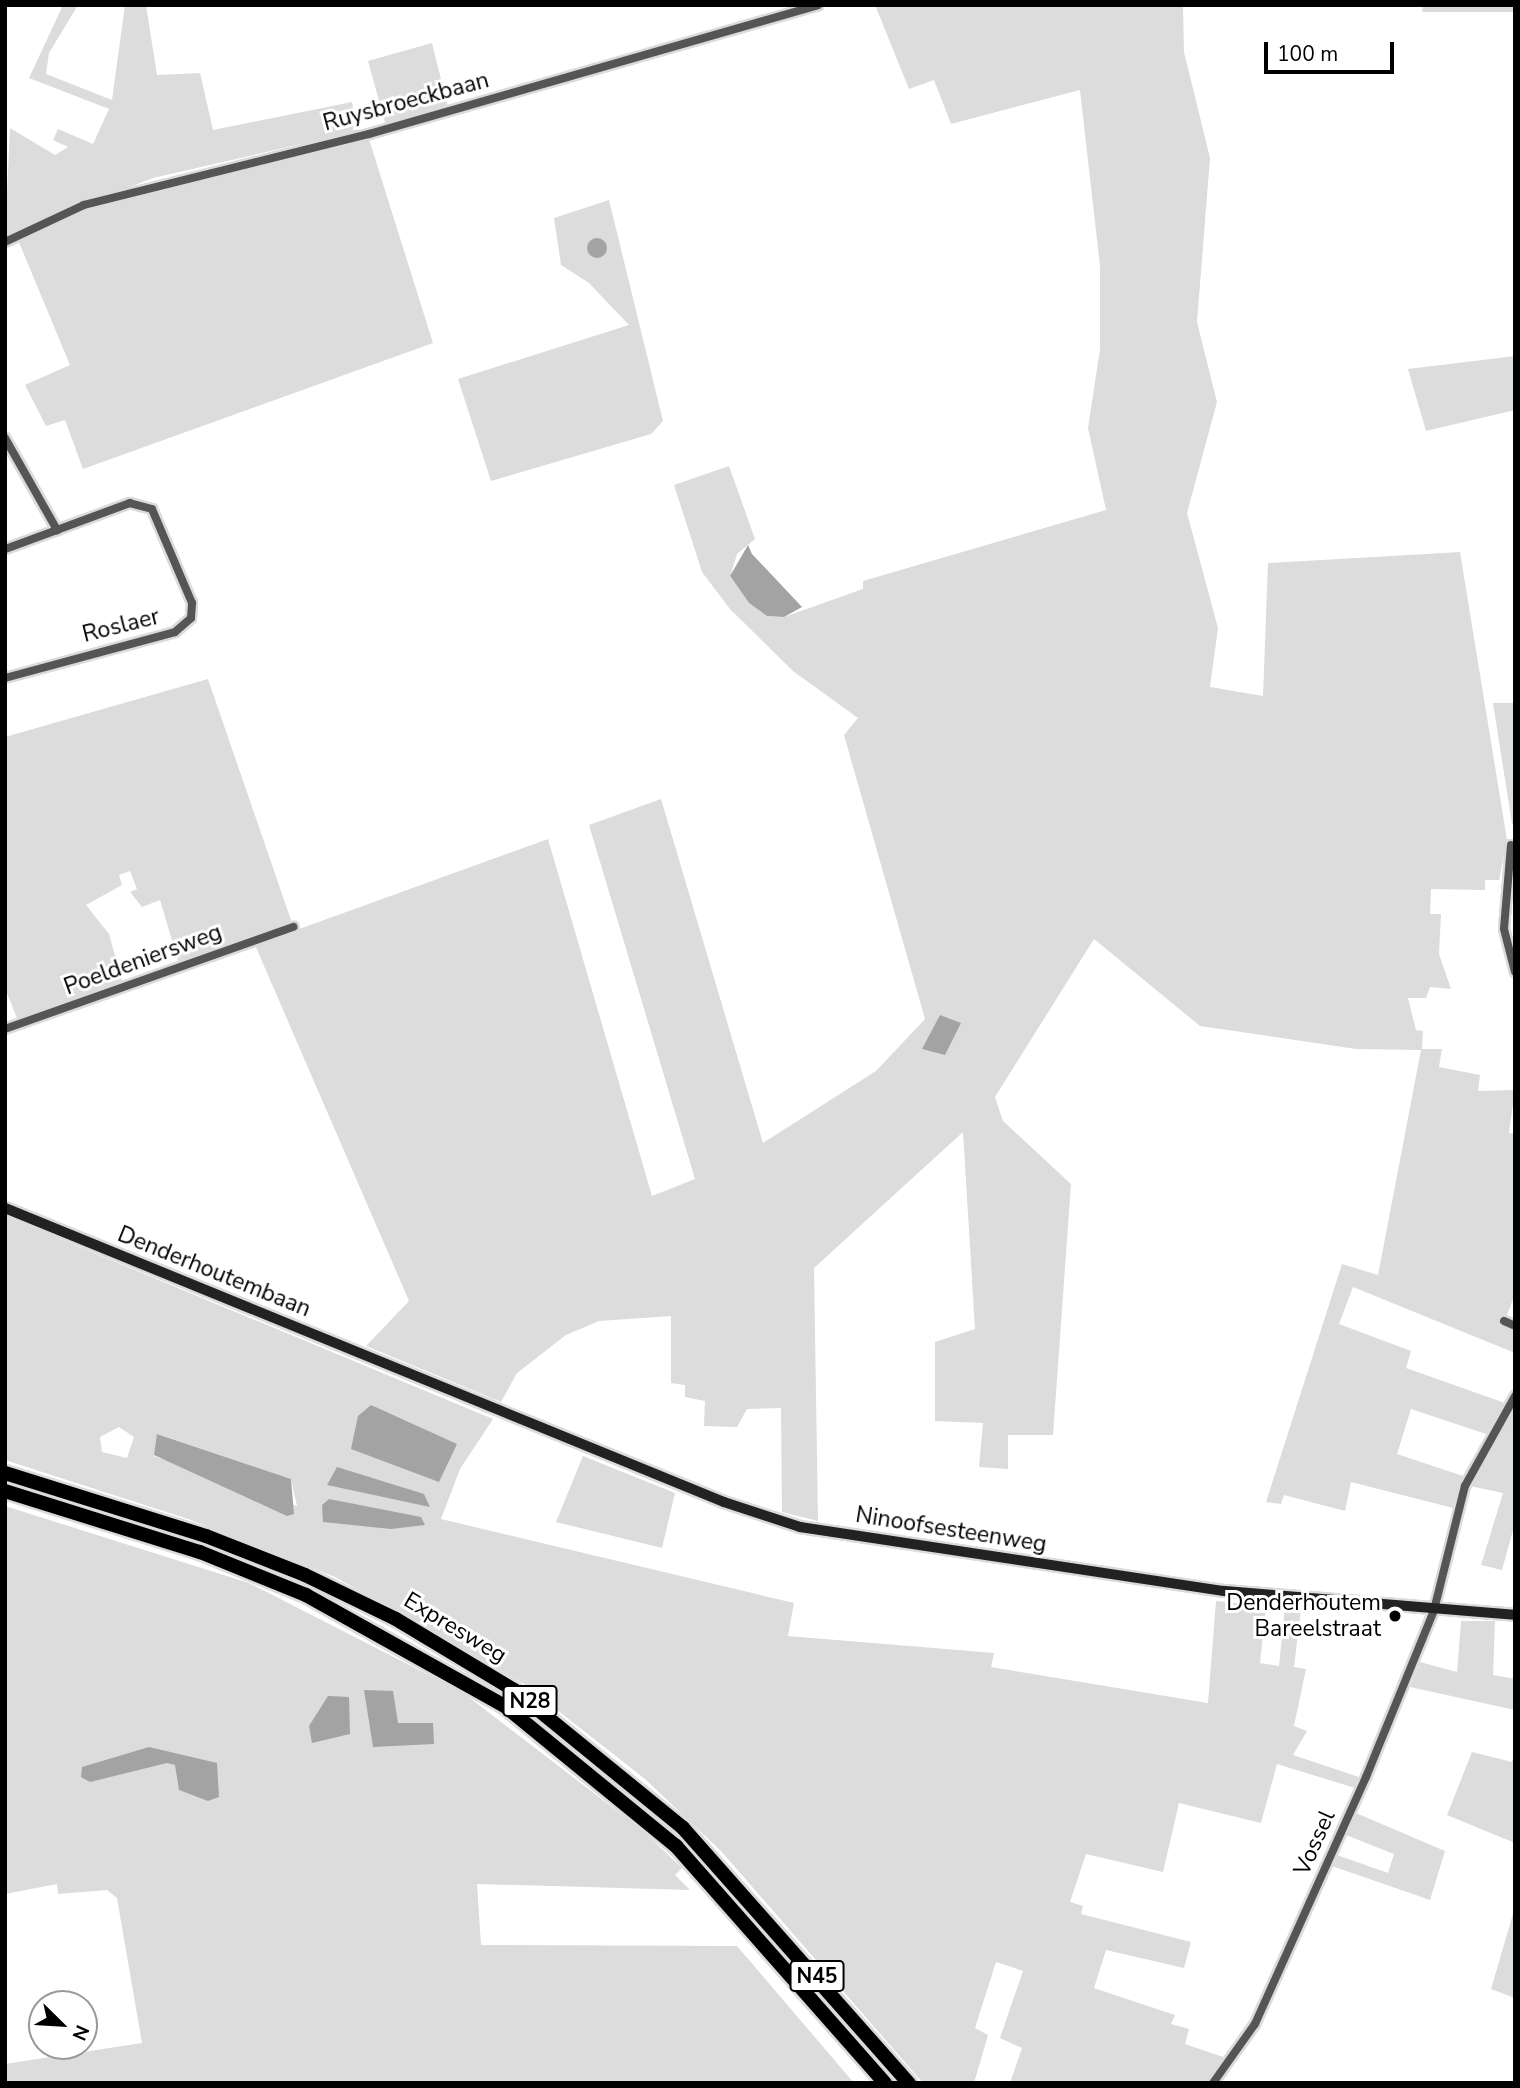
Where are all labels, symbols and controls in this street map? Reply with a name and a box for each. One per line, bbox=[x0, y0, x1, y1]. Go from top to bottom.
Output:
scale bar bbox=[1268, 28, 1398, 72]
text: 100 m bbox=[1277, 40, 1338, 68]
street label: Ruysbroeckbaan bbox=[320, 67, 492, 137]
street label: Roslaer bbox=[80, 603, 162, 649]
street label: Poeldeniersweg bbox=[60, 919, 226, 1001]
street label: Denderhoutembaan bbox=[113, 1221, 315, 1323]
street label: Ninoofsesteenweg bbox=[854, 1501, 1048, 1559]
street label: Expresweg bbox=[399, 1587, 511, 1669]
place label: Denderhoutem Bareelstraat bbox=[1226, 1589, 1381, 1643]
marker: Denderhoutem Bareelstraat bbox=[1387, 1608, 1403, 1624]
road number: N28 bbox=[502, 1684, 558, 1718]
street label: Vossel bbox=[1288, 1806, 1342, 1880]
road number: N45 bbox=[789, 1958, 845, 1994]
north arrow bbox=[28, 1990, 98, 2060]
text: N bbox=[66, 2021, 95, 2045]

